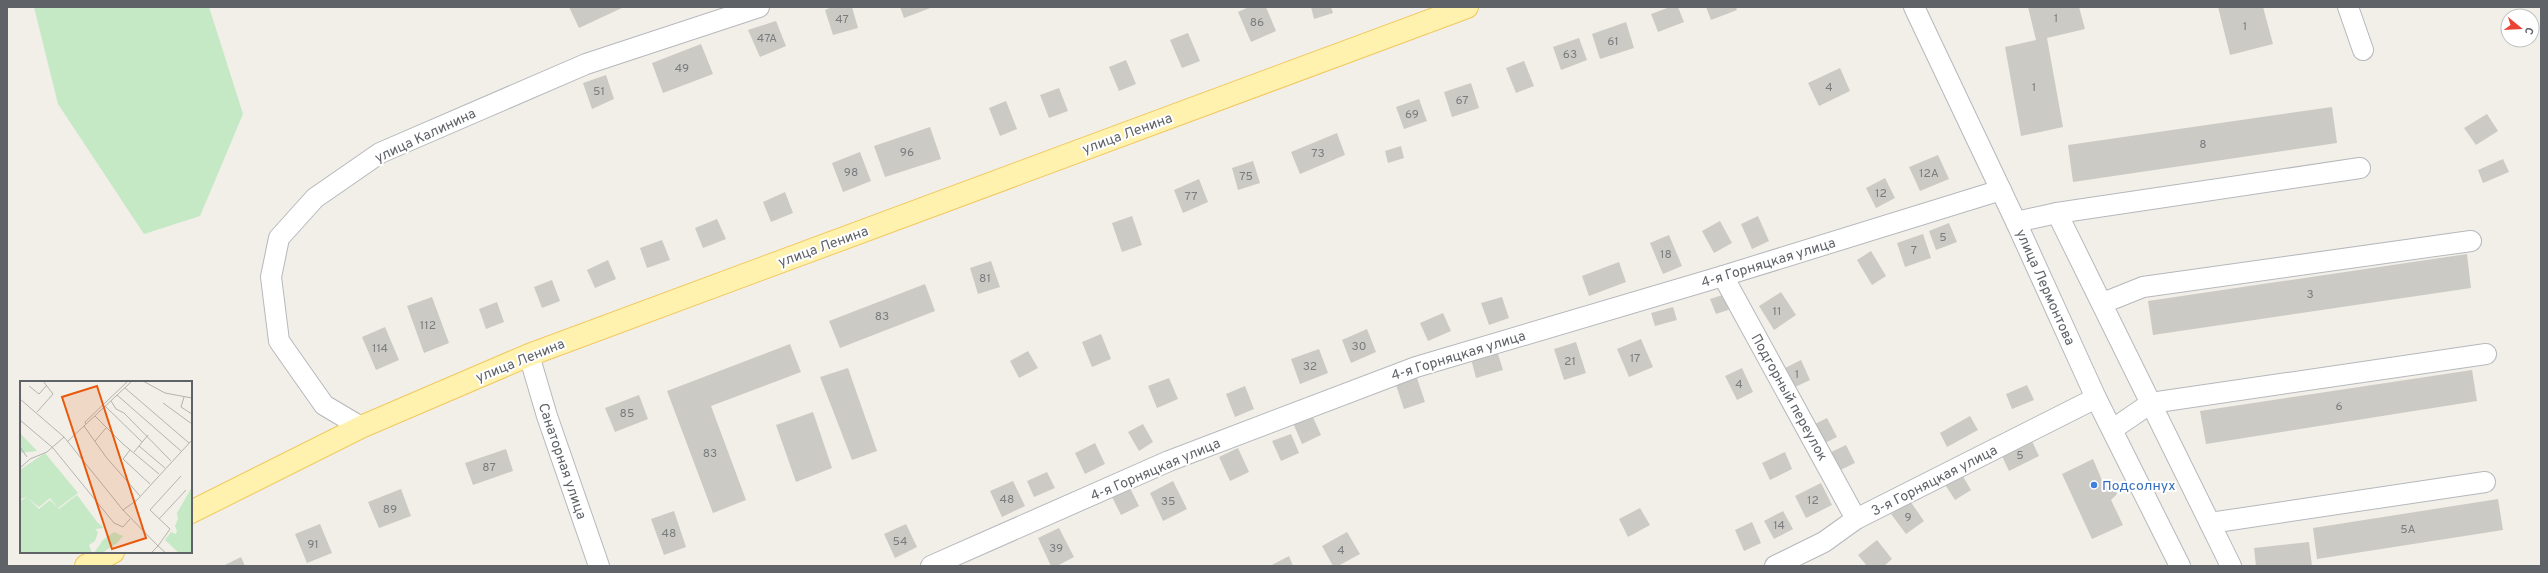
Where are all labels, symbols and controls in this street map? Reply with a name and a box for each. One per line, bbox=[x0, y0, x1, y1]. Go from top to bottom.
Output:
north arrow bbox=[2500, 8, 2540, 48]
house number: 1 bbox=[2054, 11, 2058, 27]
house number: 47 bbox=[835, 12, 849, 28]
house number: 86 bbox=[1250, 15, 1264, 31]
house number: 1 bbox=[2243, 19, 2247, 35]
text: С bbox=[2521, 25, 2536, 36]
house number: 47А bbox=[757, 31, 777, 47]
house number: 61 bbox=[1607, 34, 1619, 50]
house number: 63 bbox=[1563, 47, 1577, 63]
house number: 49 bbox=[675, 61, 689, 77]
house number: 4 bbox=[1825, 80, 1833, 96]
house number: 1 bbox=[2032, 80, 2036, 96]
house number: 51 bbox=[593, 84, 605, 100]
house number: 67 bbox=[1455, 93, 1469, 109]
street label: улица Калинина bbox=[372, 106, 479, 167]
house number: 69 bbox=[1405, 107, 1419, 123]
street label: улица Ленина bbox=[1080, 110, 1175, 159]
house number: 8 bbox=[2199, 137, 2207, 153]
house number: 96 bbox=[900, 145, 914, 161]
house number: 73 bbox=[1311, 146, 1325, 162]
house number: 98 bbox=[844, 165, 858, 181]
house number: 12А bbox=[1919, 166, 1939, 182]
house number: 75 bbox=[1239, 169, 1253, 185]
house number: 12 bbox=[1875, 186, 1887, 202]
house number: 77 bbox=[1185, 189, 1197, 205]
street label: улица Ленина bbox=[776, 223, 871, 272]
street label: улица Лермонтова bbox=[2011, 227, 2078, 348]
house number: 5 bbox=[1939, 230, 1947, 246]
street label: 4-я Горняцкая улица bbox=[1699, 235, 1838, 292]
house number: 7 bbox=[1911, 243, 1917, 259]
house number: 18 bbox=[1660, 247, 1672, 263]
house number: 81 bbox=[979, 271, 991, 287]
house number: 3 bbox=[2306, 287, 2314, 303]
house number: 11 bbox=[1773, 304, 1781, 320]
house number: 83 bbox=[875, 309, 889, 325]
house number: 112 bbox=[420, 318, 436, 334]
street label: 4-я Горняцкая улица bbox=[1389, 328, 1528, 385]
street label: Подгорный переулок bbox=[1747, 331, 1831, 464]
street label: улица Ленина bbox=[474, 336, 568, 387]
house number: 30 bbox=[1352, 339, 1366, 355]
house number: 114 bbox=[372, 341, 388, 357]
house number: 17 bbox=[1630, 351, 1640, 367]
house number: 21 bbox=[1564, 354, 1576, 370]
house number: 32 bbox=[1303, 359, 1317, 375]
house number: 1 bbox=[1795, 367, 1799, 383]
house number: 4 bbox=[1735, 377, 1743, 393]
inset map bbox=[20, 381, 192, 553]
house number: 6 bbox=[2335, 399, 2343, 415]
street label: Санаторная улица bbox=[534, 401, 589, 522]
house number: 85 bbox=[620, 406, 634, 422]
street label: 4-я Горняцкая улица bbox=[1088, 435, 1223, 505]
street label: 3-я Горняцкая улица bbox=[1869, 442, 2001, 521]
house number: 83 bbox=[703, 446, 717, 462]
house number: 5 bbox=[2016, 448, 2024, 464]
house number: 87 bbox=[482, 460, 496, 476]
place label: Подсолнух bbox=[2102, 478, 2176, 495]
marker: Подсолнух bbox=[2089, 480, 2099, 490]
house number: 48 bbox=[1000, 492, 1014, 508]
house number: 12 bbox=[1807, 493, 1819, 509]
house number: 35 bbox=[1161, 494, 1175, 510]
house number: 89 bbox=[383, 502, 397, 518]
house number: 9 bbox=[1904, 510, 1912, 526]
house number: 14 bbox=[1773, 518, 1785, 534]
house number: 5А bbox=[2400, 522, 2416, 538]
house number: 48 bbox=[662, 526, 676, 542]
house number: 54 bbox=[892, 534, 908, 550]
house number: 91 bbox=[307, 537, 319, 553]
house number: 39 bbox=[1049, 541, 1063, 557]
house number: 4 bbox=[1337, 543, 1345, 559]

